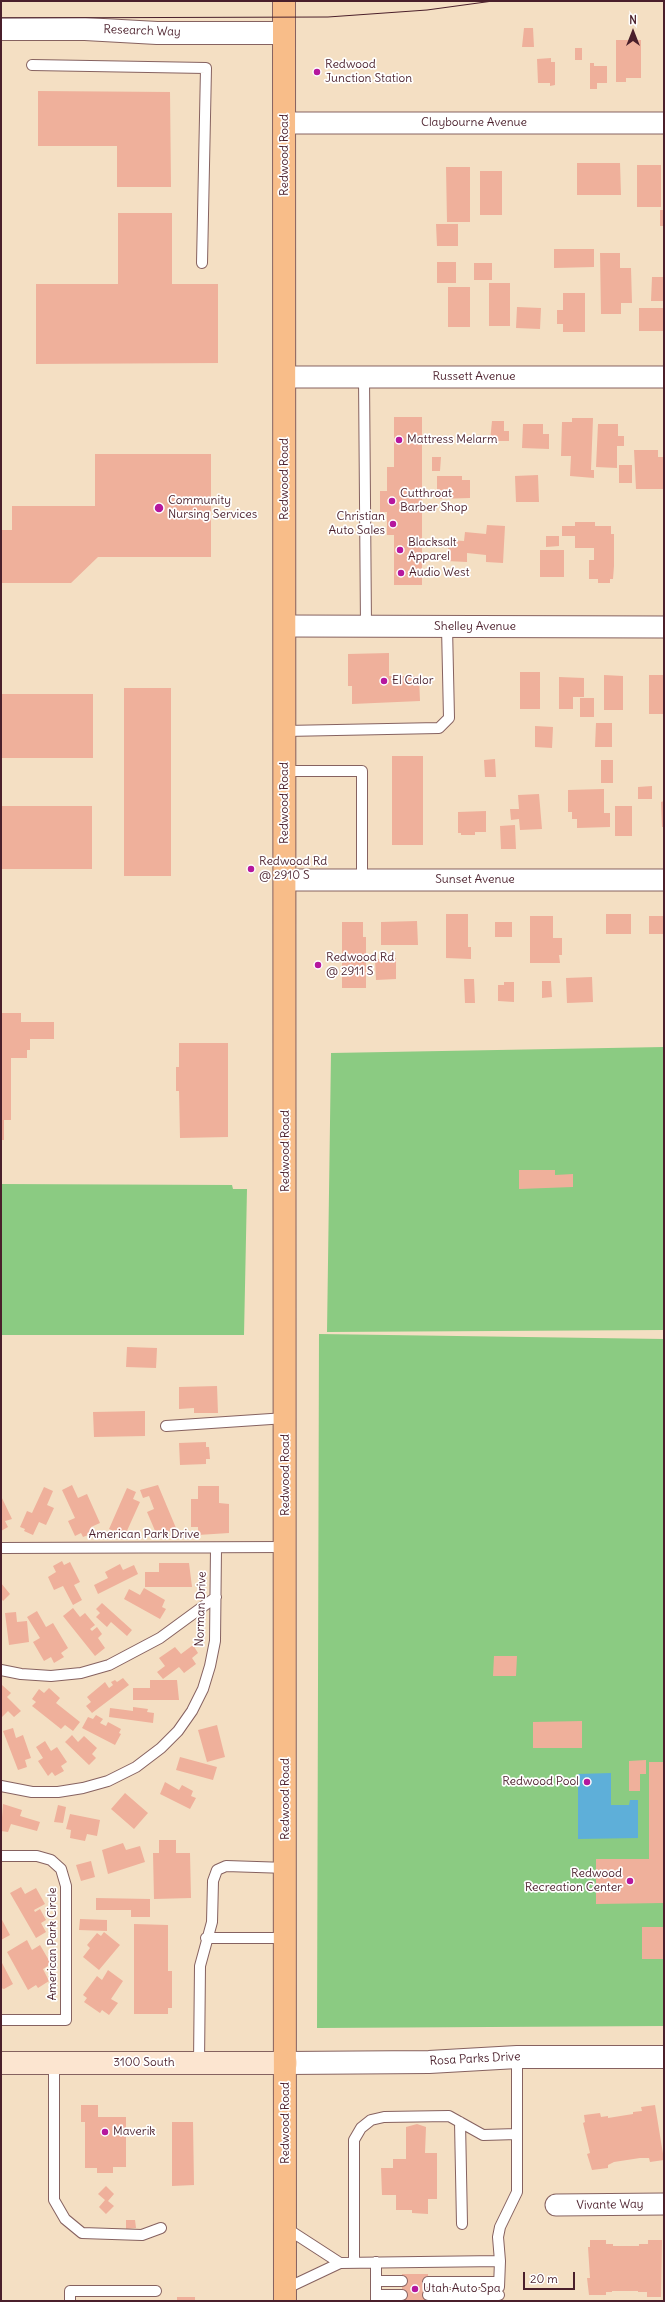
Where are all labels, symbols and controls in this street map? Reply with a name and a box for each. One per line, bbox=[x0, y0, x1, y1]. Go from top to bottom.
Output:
north arrow bbox=[613, 12, 653, 52]
text: N bbox=[629, 13, 637, 27]
street label: Research Way bbox=[103, 22, 181, 40]
place label: Redwood Junction Station bbox=[325, 58, 412, 86]
marker: Redwood Junction Station bbox=[312, 67, 322, 77]
street label: Redwood Road bbox=[278, 114, 292, 196]
street label: Claybourne Avenue bbox=[421, 116, 527, 130]
street label: Russett Avenue bbox=[432, 370, 516, 384]
place label: Mattress Melarm bbox=[407, 433, 497, 447]
marker: Mattress Melarm bbox=[394, 435, 404, 445]
street label: Redwood Road bbox=[278, 438, 292, 520]
place label: Cutthroat Barber Shop bbox=[400, 487, 468, 515]
place label: Community Nursing Services bbox=[168, 494, 257, 522]
marker: Cutthroat Barber Shop bbox=[387, 496, 397, 506]
marker: Community Nursing Services bbox=[153, 502, 165, 514]
place label: Christian Auto Sales bbox=[329, 510, 385, 538]
marker: Christian Auto Sales bbox=[388, 519, 398, 529]
place label: Blacksalt Apparel bbox=[408, 536, 457, 564]
marker: Blacksalt Apparel bbox=[395, 545, 405, 555]
place label: Audio West bbox=[409, 566, 469, 580]
marker: Audio West bbox=[396, 568, 406, 578]
street label: Shelley Avenue bbox=[434, 620, 516, 634]
place label: El Calor bbox=[392, 674, 434, 688]
marker: El Calor bbox=[379, 676, 389, 686]
street label: Redwood Road bbox=[278, 762, 292, 844]
place label: Redwood Rd @ 2910 S bbox=[259, 855, 327, 883]
marker: Redwood Rd @ 2910 S bbox=[246, 864, 256, 874]
street label: Sunset Avenue bbox=[435, 873, 515, 887]
place label: Redwood Rd @ 2911 S bbox=[326, 951, 394, 979]
marker: Redwood Rd @ 2911 S bbox=[313, 960, 323, 970]
street label: Redwood Road bbox=[279, 1110, 293, 1192]
street label: Redwood Road bbox=[279, 1434, 293, 1516]
street label: American Park Drive bbox=[89, 1528, 199, 1542]
street label: Norman Drive bbox=[192, 1571, 210, 1647]
street label: Redwood Road bbox=[279, 1758, 293, 1840]
place label: Redwood Pool bbox=[502, 1775, 579, 1789]
marker: Redwood Pool bbox=[582, 1777, 592, 1787]
place label: Redwood Recreation Center bbox=[525, 1867, 622, 1895]
marker: Redwood Recreation Center bbox=[625, 1876, 635, 1886]
street label: American Park Circle bbox=[46, 1887, 60, 2001]
street label: Rosa Parks Drive bbox=[429, 2049, 521, 2069]
street label: 3100 South bbox=[113, 2056, 175, 2070]
street label: Redwood Road bbox=[279, 2082, 293, 2164]
place label: Maverik bbox=[113, 2125, 155, 2139]
marker: Maverik bbox=[100, 2127, 110, 2137]
street label: Vivante Way bbox=[576, 2197, 644, 2213]
scale bar bbox=[525, 2264, 577, 2290]
text: 20 m bbox=[530, 2271, 558, 2286]
place label: Utah Auto Spa bbox=[423, 2282, 501, 2296]
marker: Utah Auto Spa bbox=[410, 2284, 420, 2294]

